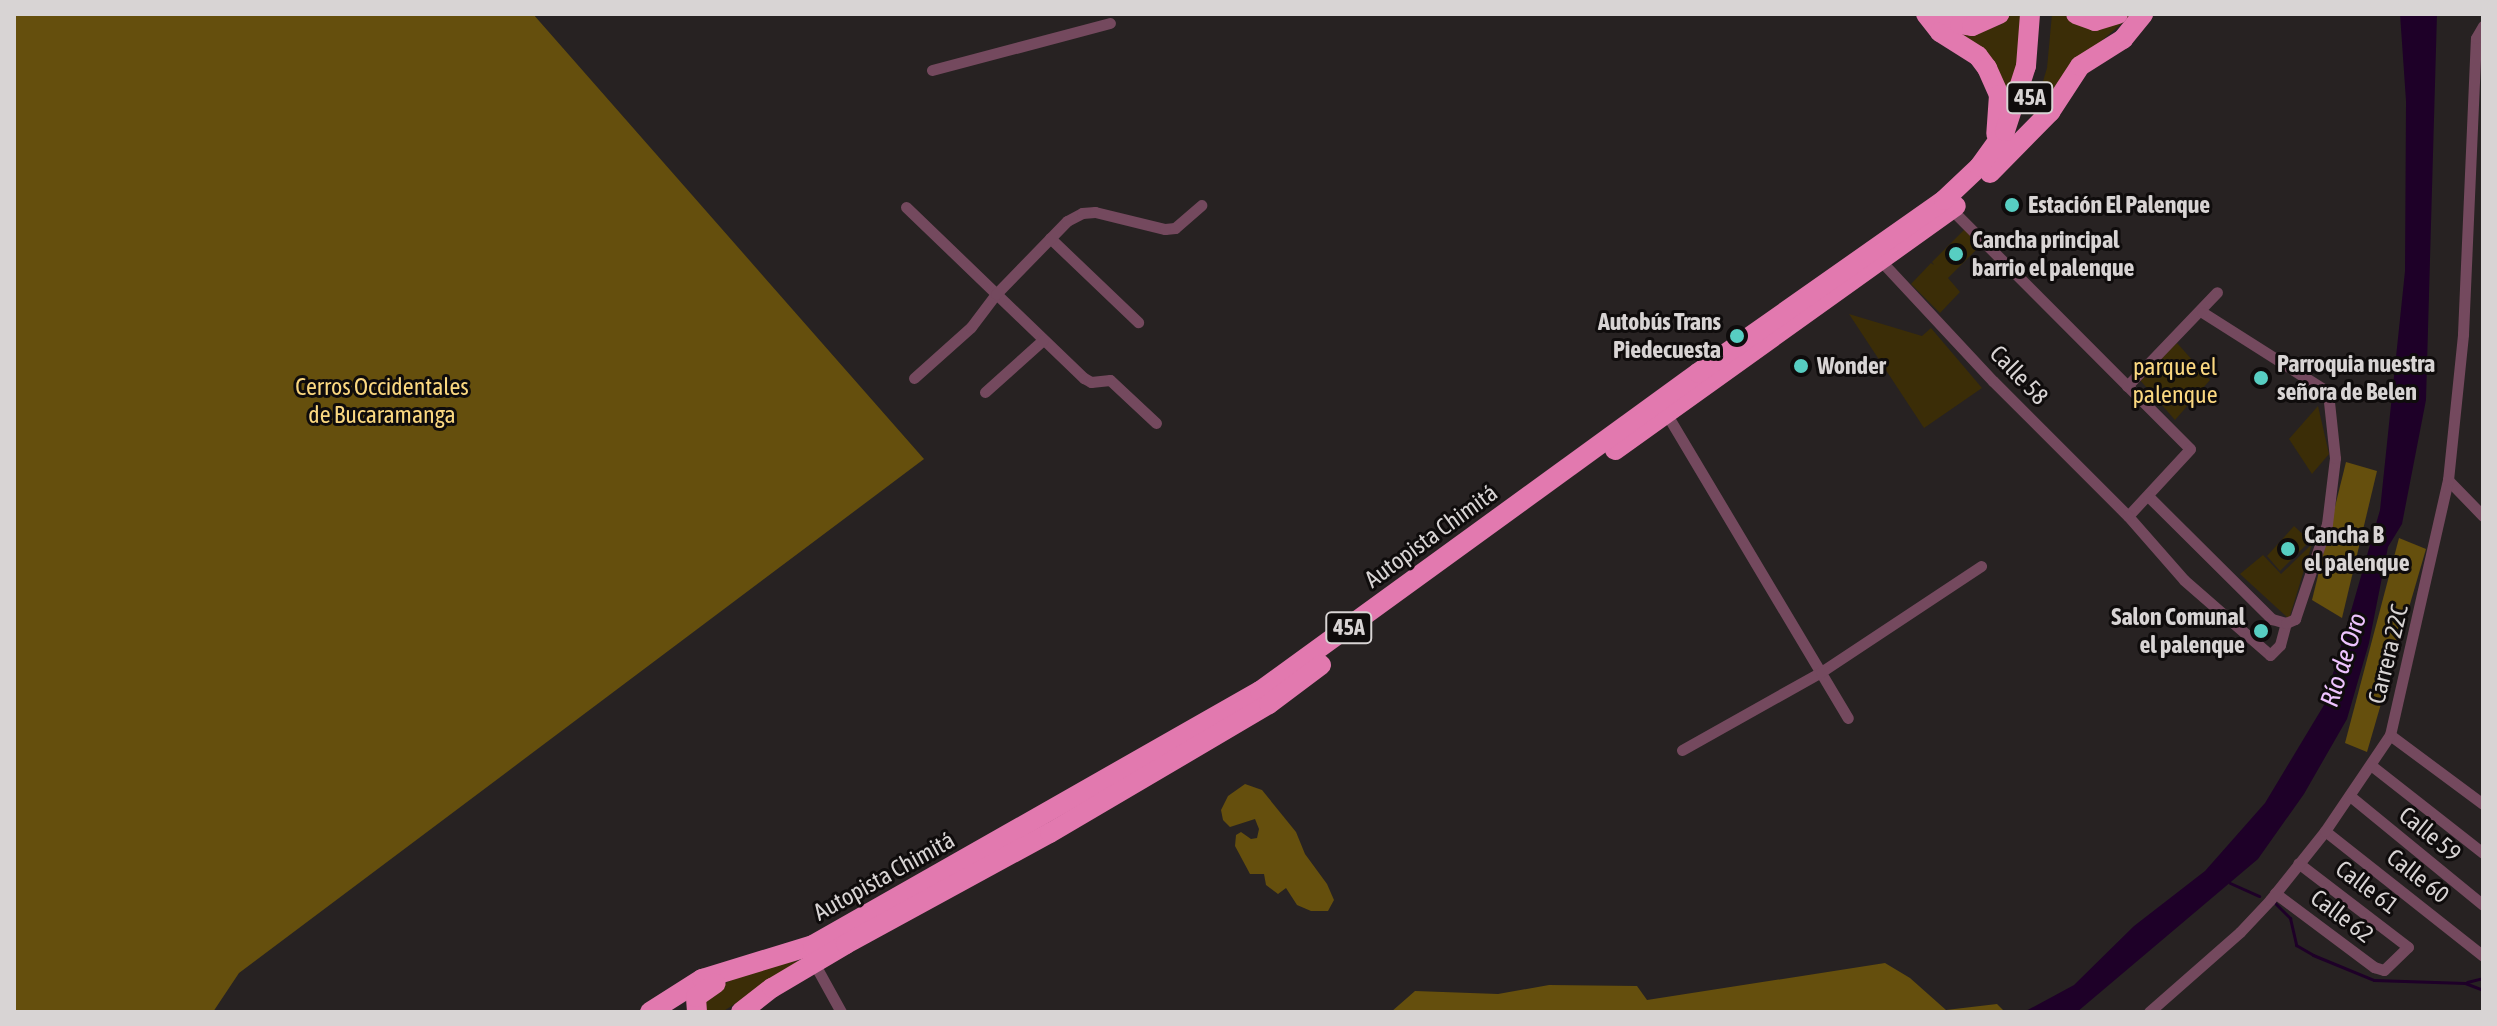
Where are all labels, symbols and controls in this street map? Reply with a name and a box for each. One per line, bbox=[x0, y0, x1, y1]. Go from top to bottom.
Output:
road number: 45A bbox=[2006, 80, 2054, 116]
place label: Estación El Palenque bbox=[2028, 191, 2210, 219]
marker: Estación El Palenque bbox=[2003, 196, 2021, 214]
place label: Cancha principal barrio el palenque bbox=[1972, 226, 2134, 282]
marker: Cancha principal barrio el palenque bbox=[1947, 245, 1965, 263]
place label: Autobús Trans Piedecuesta bbox=[1598, 308, 1721, 364]
marker: Autobús Trans Piedecuesta bbox=[1728, 327, 1746, 345]
street label: Calle 58 bbox=[1984, 339, 2054, 411]
place label: Parroquia nuestra señora de Belen bbox=[2277, 350, 2435, 406]
place label: Wonder bbox=[1817, 352, 1886, 380]
park label: parque el palenque bbox=[2132, 353, 2218, 409]
marker: Wonder bbox=[1792, 357, 1810, 375]
marker: Parroquia nuestra señora de Belen bbox=[2252, 369, 2270, 387]
park label: Cerros Occidentales de Bucaramanga bbox=[295, 373, 469, 429]
street label: Autopista Chimitá bbox=[1359, 478, 1503, 594]
place label: Cancha B el palenque bbox=[2304, 521, 2410, 577]
marker: Cancha B el palenque bbox=[2279, 540, 2297, 558]
street label: Carrera 22C bbox=[2362, 601, 2414, 707]
place label: Salon Comunal el palenque bbox=[2111, 603, 2245, 659]
water label: Río de Oro bbox=[2314, 609, 2374, 711]
road number: 45A bbox=[1325, 610, 1373, 646]
marker: Salon Comunal el palenque bbox=[2252, 622, 2270, 640]
street label: Calle 59 bbox=[2393, 800, 2467, 868]
street label: Autopista Chimitá bbox=[808, 825, 960, 927]
street label: Calle 60 bbox=[2381, 843, 2455, 909]
street label: Calle 61 bbox=[2330, 854, 2404, 920]
street label: Calle 62 bbox=[2305, 883, 2379, 949]

